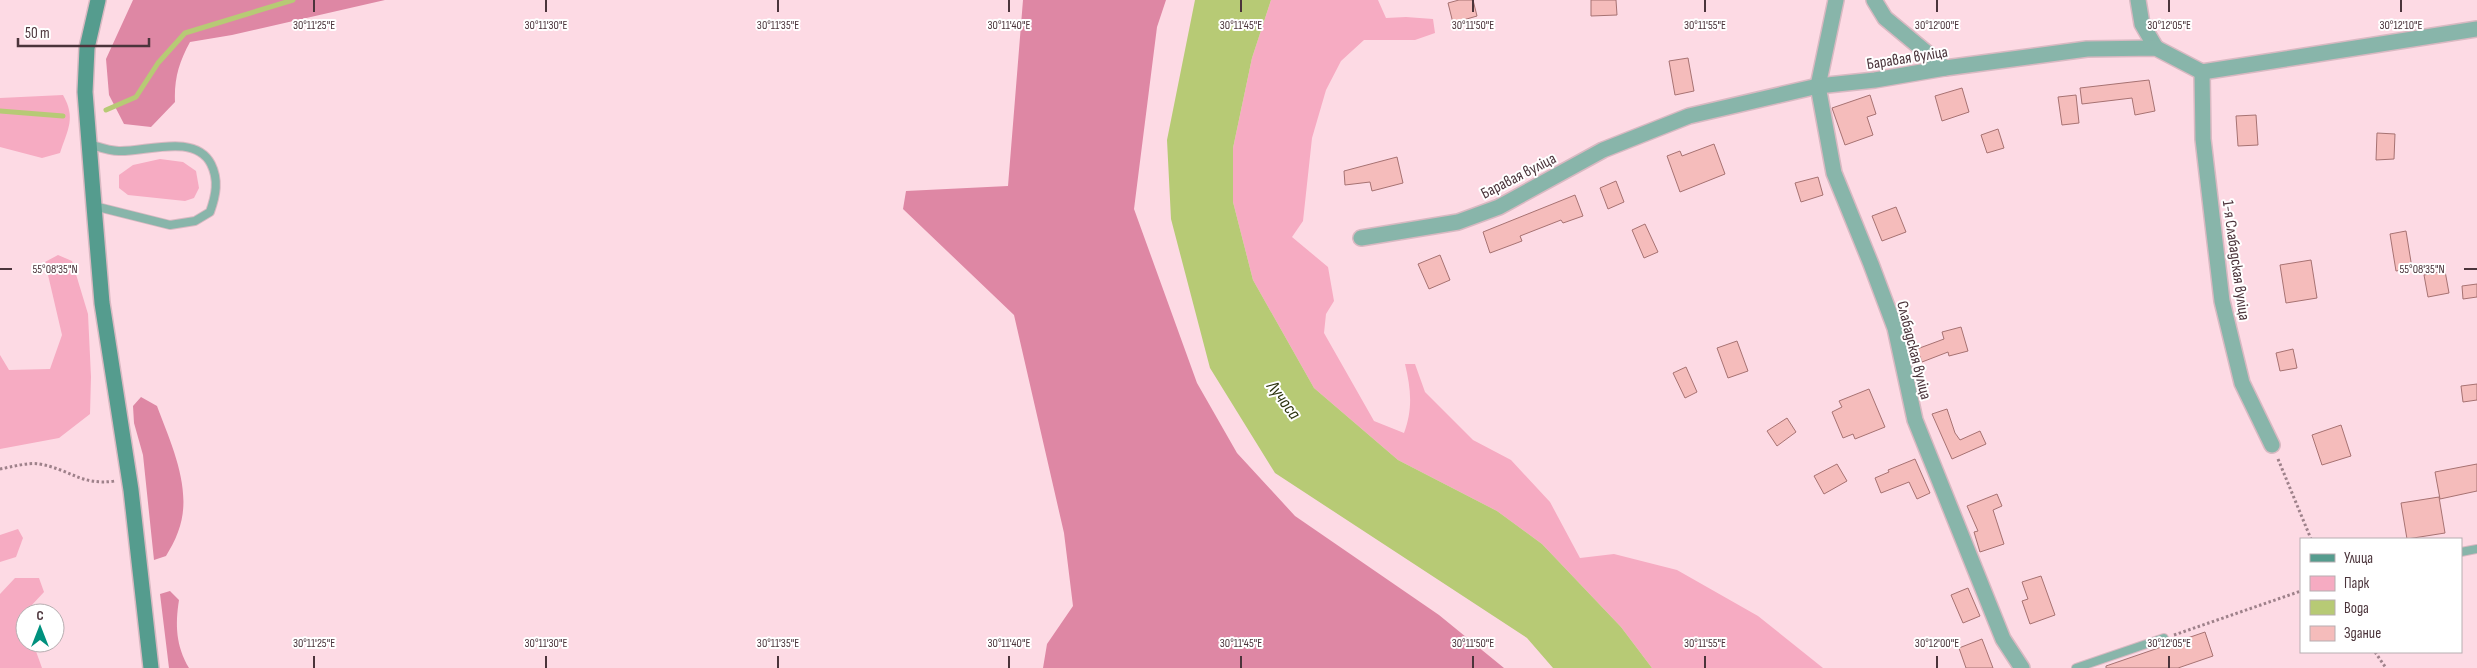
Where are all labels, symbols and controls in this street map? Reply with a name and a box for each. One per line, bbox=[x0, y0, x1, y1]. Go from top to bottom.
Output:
scale bar bbox=[18, 15, 149, 47]
text: 30°11'25"E bbox=[293, 18, 335, 33]
text: 30°11'30"E bbox=[525, 18, 567, 33]
text: 30°11'35"E bbox=[757, 18, 799, 33]
text: 30°11'40"E bbox=[988, 18, 1030, 33]
text: 30°11'45"E bbox=[1220, 18, 1262, 33]
text: 30°11'50"E bbox=[1452, 18, 1494, 33]
text: 30°11'55"E bbox=[1684, 18, 1726, 33]
text: 30°12'00"E bbox=[1915, 18, 1959, 33]
text: 30°12'05"E bbox=[2147, 18, 2191, 33]
text: 30°12'10"E bbox=[2379, 18, 2423, 33]
text: 50 m bbox=[25, 24, 50, 43]
street label: Баравая вуліца bbox=[1865, 43, 1949, 74]
street label: Баравая вуліца bbox=[1478, 149, 1559, 203]
street label: 1-я Слабадская вуліца bbox=[2218, 199, 2253, 321]
text: 55°08'35"N bbox=[32, 262, 78, 277]
text: 55°08'35"N bbox=[2399, 262, 2445, 277]
street label: Слабадская вуліца bbox=[1892, 299, 1935, 402]
water label: Лучоса bbox=[1262, 376, 1305, 424]
legend bbox=[2300, 538, 2462, 653]
text: Улица bbox=[2344, 549, 2373, 568]
text: Парк bbox=[2344, 574, 2370, 593]
text: Вода bbox=[2344, 599, 2369, 618]
north arrow bbox=[15, 603, 65, 653]
text: С bbox=[36, 607, 44, 624]
text: Здание bbox=[2344, 624, 2381, 643]
text: 30°11'25"E bbox=[293, 636, 335, 651]
text: 30°11'30"E bbox=[525, 636, 567, 651]
text: 30°11'35"E bbox=[757, 636, 799, 651]
text: 30°11'40"E bbox=[988, 636, 1030, 651]
text: 30°11'45"E bbox=[1220, 636, 1262, 651]
text: 30°11'50"E bbox=[1452, 636, 1494, 651]
text: 30°11'55"E bbox=[1684, 636, 1726, 651]
text: 30°12'00"E bbox=[1915, 636, 1959, 651]
text: 30°12'05"E bbox=[2147, 636, 2191, 651]

